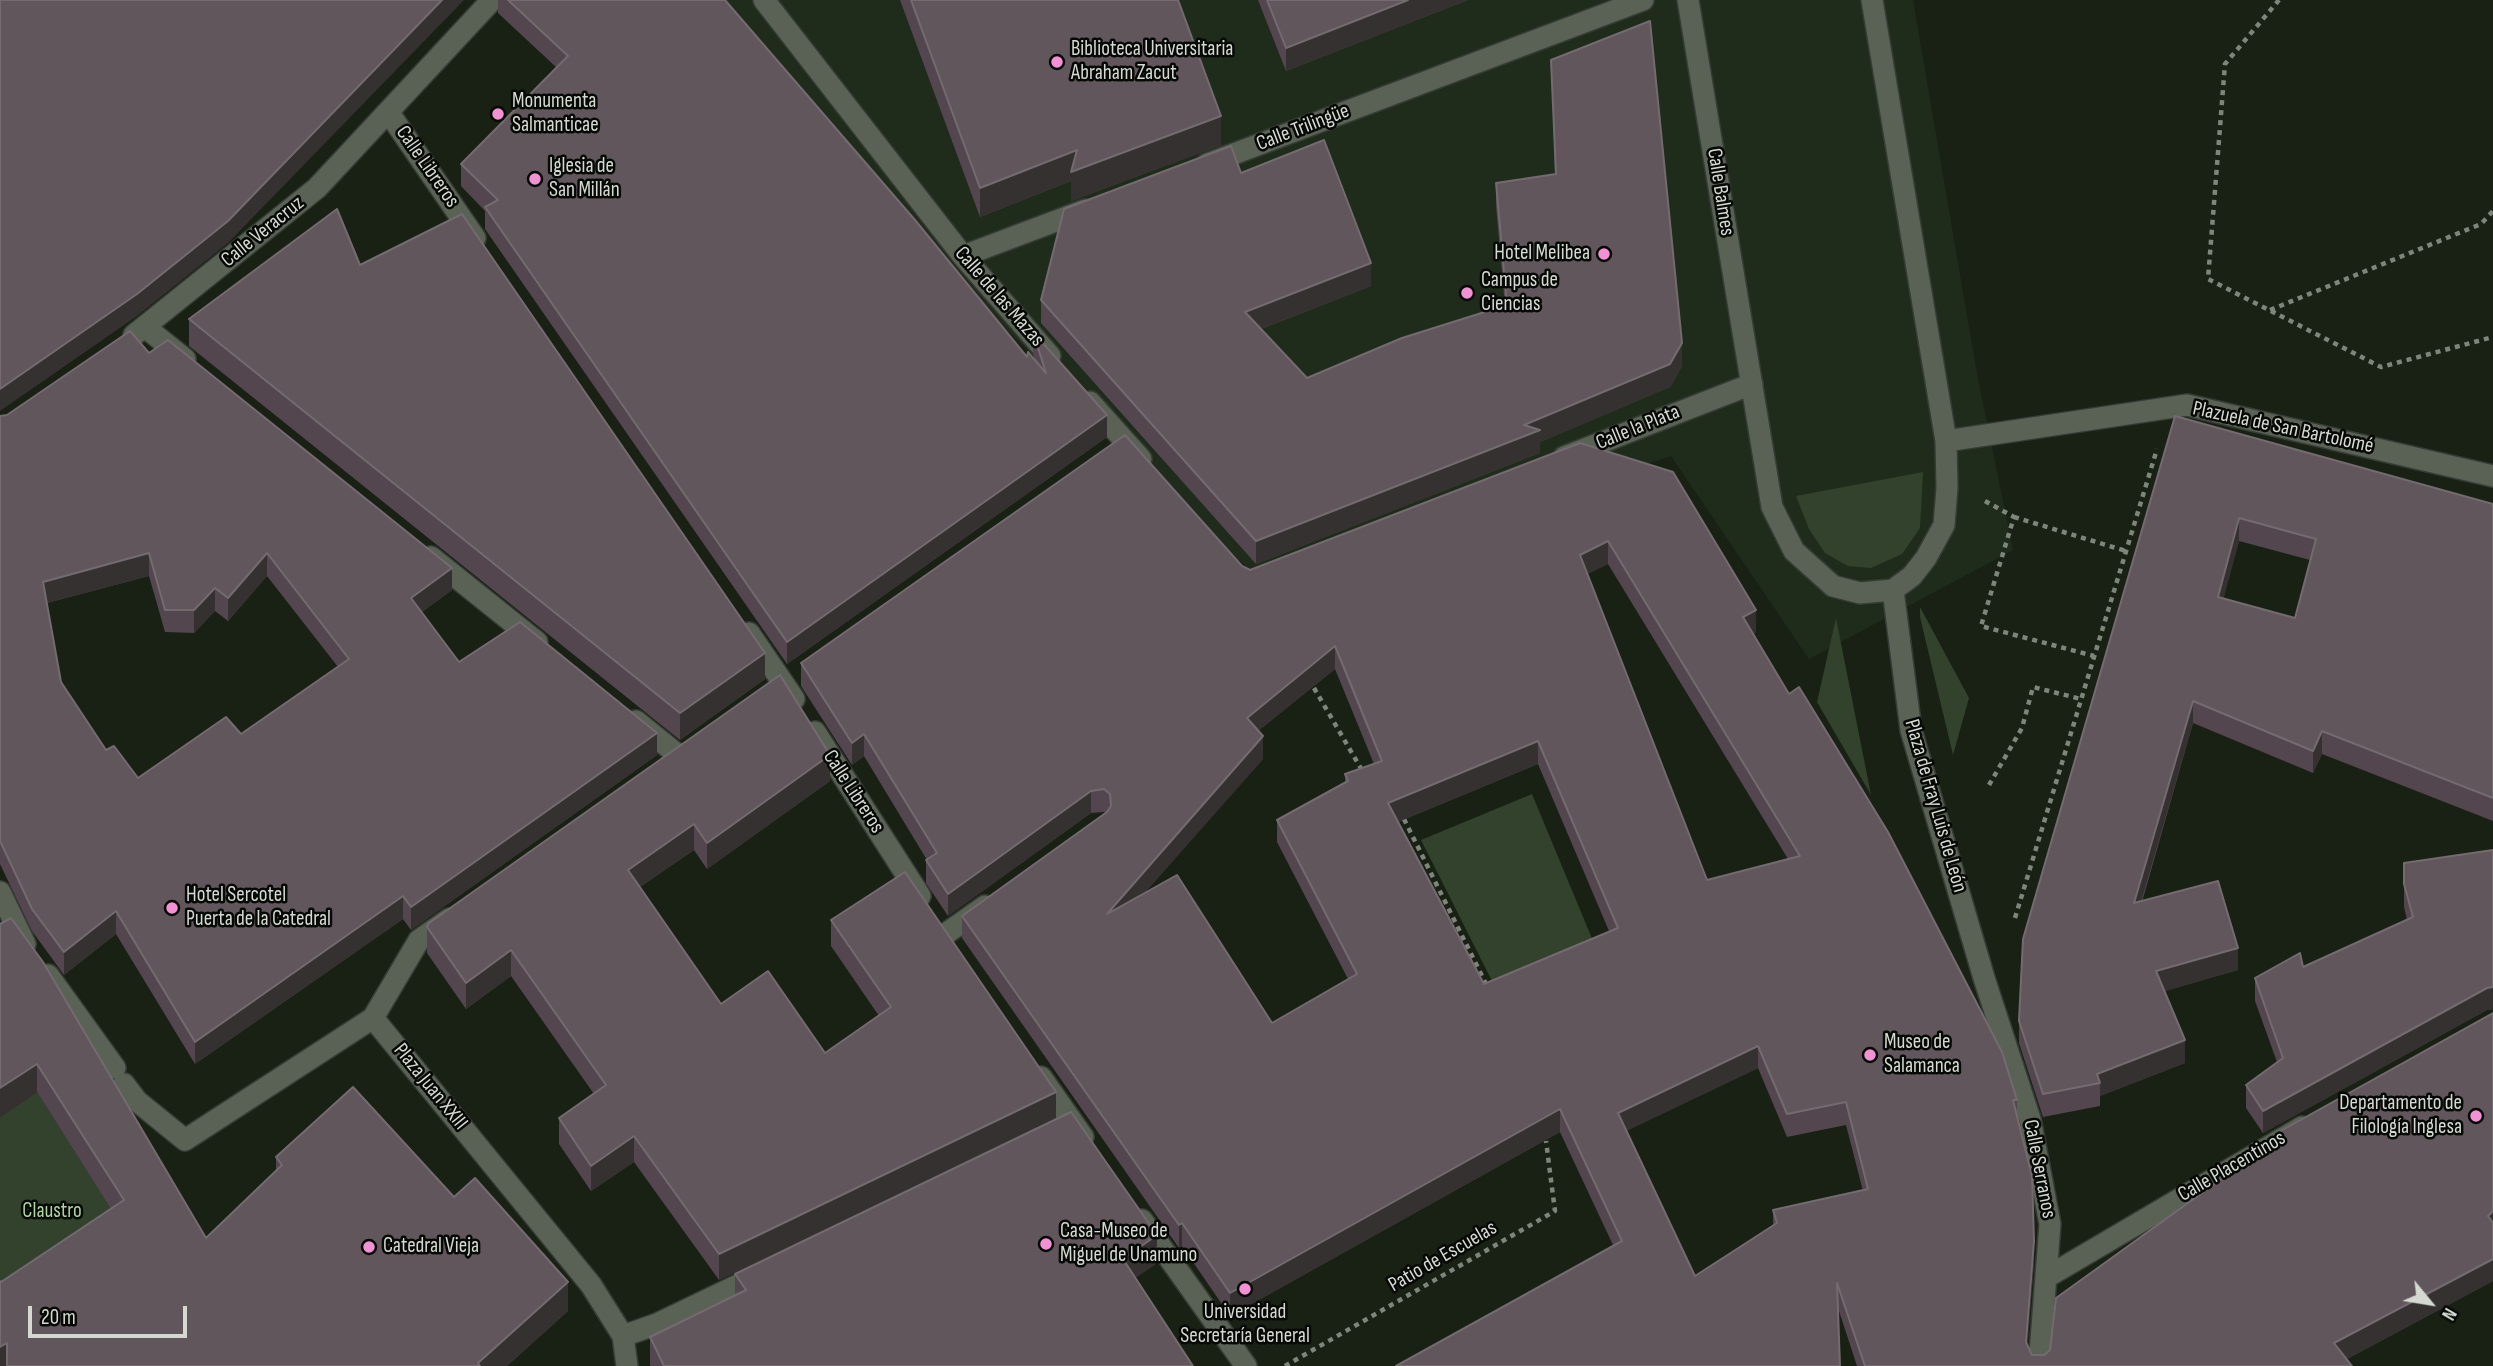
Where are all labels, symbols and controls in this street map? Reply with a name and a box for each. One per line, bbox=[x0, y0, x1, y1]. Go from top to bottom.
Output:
place label: Biblioteca Universitaria Abraham Zacut bbox=[1071, 37, 1233, 87]
marker: Biblioteca Universitaria Abraham Zacut bbox=[1049, 54, 1065, 70]
place label: Monumenta Salmanticae bbox=[512, 89, 599, 139]
street label: Calle Trilingüe bbox=[1253, 99, 1353, 157]
marker: Monumenta Salmanticae bbox=[490, 106, 506, 122]
street label: Calle Libreros bbox=[390, 121, 464, 213]
street label: Calle Balmes bbox=[1701, 146, 1739, 238]
place label: Iglesia de San Millán bbox=[549, 154, 620, 204]
marker: Iglesia de San Millán bbox=[527, 171, 543, 187]
street label: Calle Veracruz bbox=[217, 191, 309, 273]
place label: Hotel Melibea bbox=[1494, 241, 1590, 267]
street label: Calle de las Mazas bbox=[949, 242, 1049, 352]
marker: Hotel Melibea bbox=[1596, 246, 1612, 262]
place label: Campus de Ciencias bbox=[1481, 268, 1558, 318]
marker: Campus de Ciencias bbox=[1459, 285, 1475, 301]
street label: Plazuela de San Bartolomé bbox=[2190, 397, 2376, 459]
street label: Calle la Plata bbox=[1592, 400, 1684, 456]
street label: Plaza de Fray Luis de León bbox=[1898, 717, 1972, 895]
street label: Calle Libreros bbox=[817, 746, 889, 838]
place label: Hotel Sercotel Puerta de la Catedral bbox=[186, 883, 331, 933]
marker: Hotel Sercotel Puerta de la Catedral bbox=[164, 900, 180, 916]
place label: Museo de Salamanca bbox=[1884, 1030, 1960, 1080]
street label: Plaza Juan XXIII bbox=[387, 1039, 473, 1135]
marker: Museo de Salamanca bbox=[1862, 1047, 1878, 1063]
place label: Departamento de Filología Inglesa bbox=[2339, 1091, 2462, 1141]
marker: Departamento de Filología Inglesa bbox=[2468, 1108, 2484, 1124]
street label: Calle Serranos bbox=[2017, 1118, 2061, 1220]
street label: Calle Placentinos bbox=[2174, 1126, 2290, 1208]
park label: Claustro bbox=[22, 1199, 82, 1225]
street label: Patio de Escuelas bbox=[1384, 1216, 1502, 1298]
place label: Casa-Museo de Miguel de Unamuno bbox=[1060, 1219, 1197, 1269]
place label: Catedral Vieja bbox=[383, 1234, 479, 1260]
marker: Casa-Museo de Miguel de Unamuno bbox=[1038, 1236, 1054, 1252]
marker: Catedral Vieja bbox=[361, 1239, 377, 1255]
north arrow bbox=[2395, 1268, 2465, 1338]
marker: Universidad Secretaría General bbox=[1237, 1281, 1253, 1297]
scale bar bbox=[32, 1292, 191, 1336]
place label: Universidad Secretaría General bbox=[1180, 1300, 1310, 1350]
text: N bbox=[2436, 1304, 2461, 1324]
text: 20 m bbox=[41, 1305, 76, 1330]

